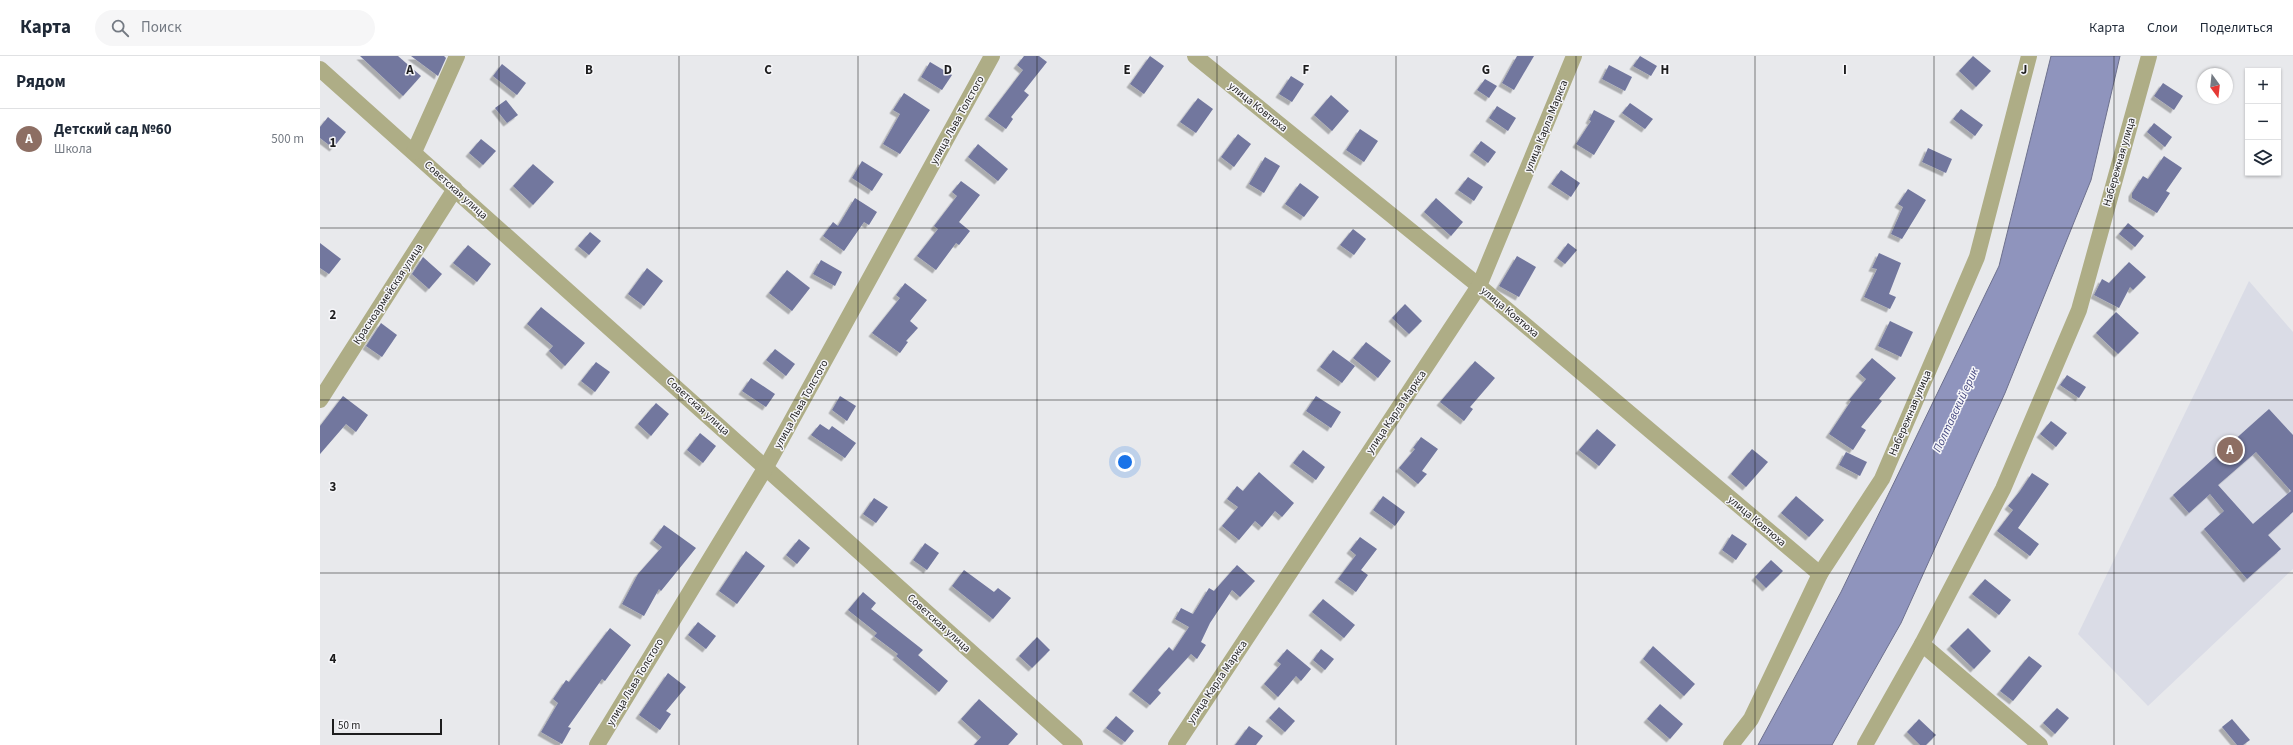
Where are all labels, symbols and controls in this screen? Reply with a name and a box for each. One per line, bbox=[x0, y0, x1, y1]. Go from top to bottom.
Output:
search box bbox=[95, 10, 375, 46]
text: Карта bbox=[20, 14, 71, 41]
icon: search bbox=[109, 17, 131, 39]
text: Поиск bbox=[141, 17, 182, 38]
text: Карта bbox=[2089, 18, 2125, 38]
text: Слои bbox=[2147, 18, 2178, 38]
text: Поделиться bbox=[2200, 18, 2273, 38]
text: A bbox=[405, 61, 414, 79]
text: B bbox=[585, 61, 593, 79]
text: C bbox=[764, 61, 772, 79]
text: D bbox=[944, 61, 952, 79]
text: E bbox=[1123, 61, 1131, 79]
text: F bbox=[1303, 61, 1310, 79]
text: G bbox=[1482, 61, 1490, 79]
text: H bbox=[1661, 61, 1669, 79]
text: I bbox=[1843, 61, 1847, 79]
text: J bbox=[2021, 61, 2027, 79]
north arrow bbox=[2197, 68, 2233, 104]
map controls bbox=[2245, 68, 2281, 176]
button: + bbox=[2245, 68, 2281, 104]
text: Рядом bbox=[16, 70, 66, 94]
street label: улица Льва Толстого bbox=[926, 73, 988, 167]
street label: улица Карла Маркса bbox=[1521, 78, 1571, 174]
street label: улица Ковтюха bbox=[1225, 79, 1291, 135]
button: − bbox=[2245, 104, 2281, 140]
street label: Набережная улица bbox=[2099, 116, 2139, 208]
text: Детский сад №60 bbox=[54, 119, 172, 140]
text: A bbox=[25, 130, 33, 148]
text: 500 m bbox=[271, 130, 304, 148]
text: 1 bbox=[330, 134, 337, 152]
text: Школа bbox=[54, 140, 92, 158]
button: layers bbox=[2245, 140, 2281, 176]
street label: Советская улица bbox=[421, 157, 491, 223]
street label: Красноармейская улица bbox=[350, 241, 426, 347]
street label: улица Ковтюха bbox=[1478, 283, 1542, 341]
text: 2 bbox=[330, 306, 337, 324]
street label: улица Льва Толстого bbox=[770, 357, 832, 451]
water label: Полтавский ерик bbox=[1929, 365, 1983, 455]
street label: улица Карла Маркса bbox=[1362, 367, 1430, 457]
street label: Набережная улица bbox=[1885, 368, 1935, 458]
street label: Советская улица bbox=[663, 373, 733, 439]
pin: A bbox=[2217, 435, 2243, 465]
your location bbox=[1115, 452, 1135, 472]
text: 3 bbox=[330, 478, 337, 496]
street label: улица Ковтюха bbox=[1725, 492, 1789, 550]
street label: Советская улица bbox=[904, 590, 974, 656]
street label: улица Льва Толстого bbox=[603, 635, 667, 728]
street label: улица Карла Маркса bbox=[1183, 637, 1251, 727]
text: 4 bbox=[330, 650, 337, 668]
scale bar bbox=[332, 717, 442, 736]
text: 50 m bbox=[338, 718, 360, 733]

